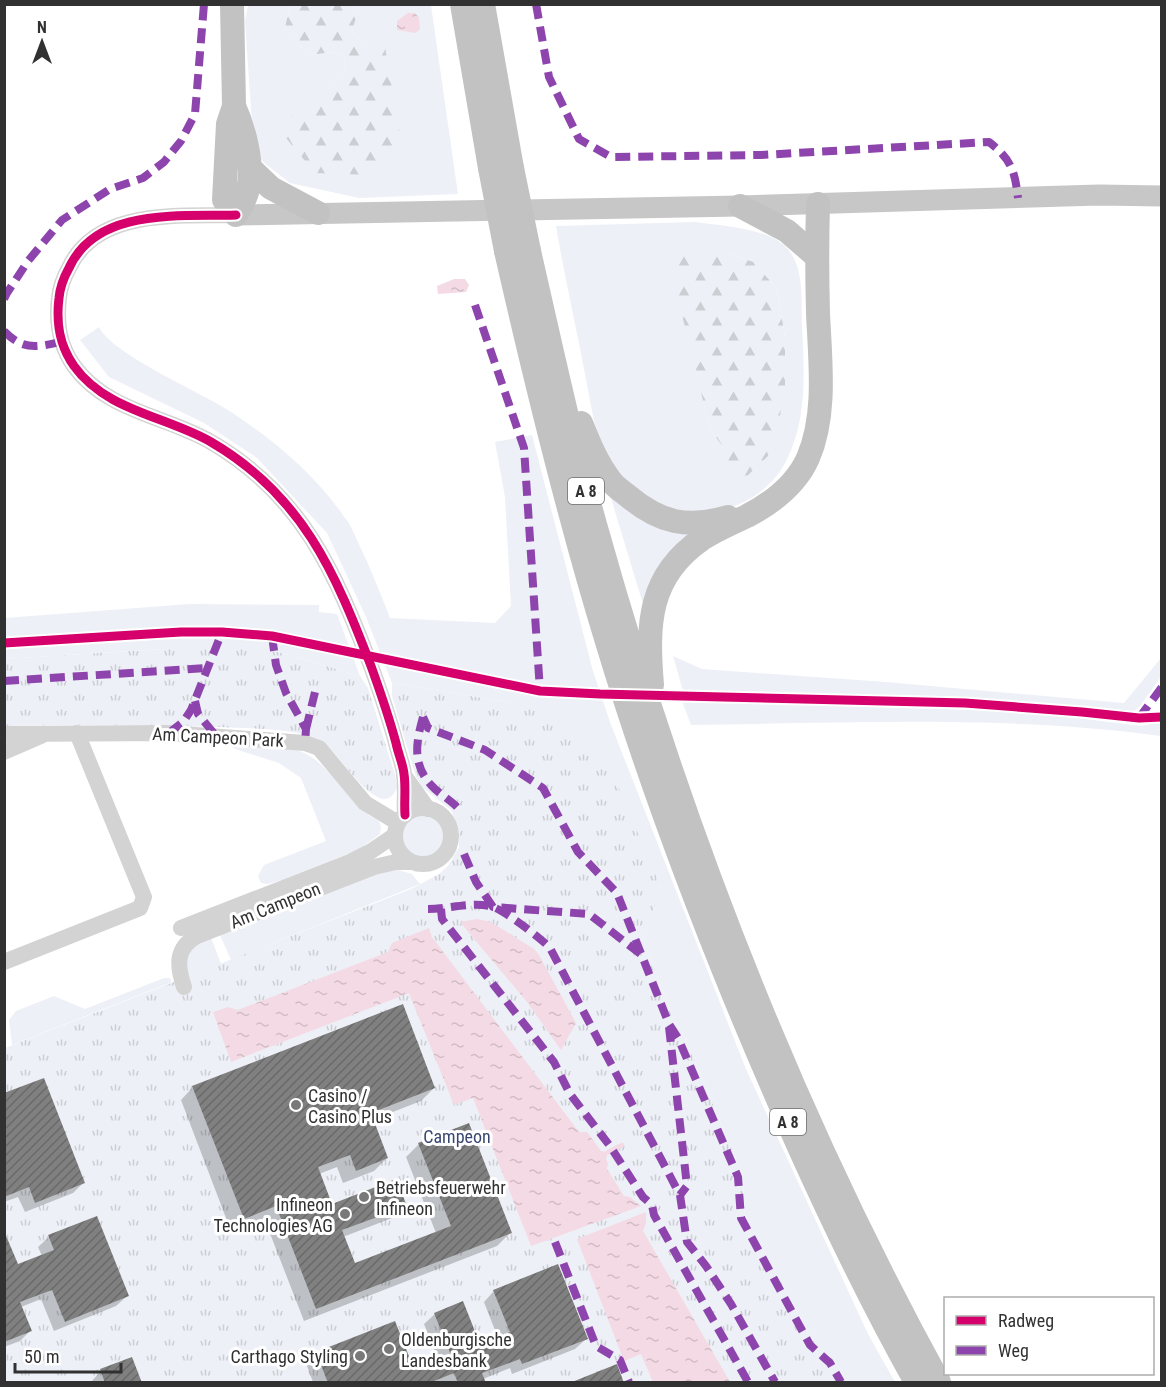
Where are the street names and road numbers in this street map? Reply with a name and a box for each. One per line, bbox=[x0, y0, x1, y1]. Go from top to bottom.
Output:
road number: A 8 bbox=[568, 478, 604, 504]
street label: Am Campeon Park bbox=[152, 723, 284, 751]
street label: Am Campeon bbox=[227, 877, 323, 933]
road number: A 8 bbox=[770, 1109, 806, 1135]

